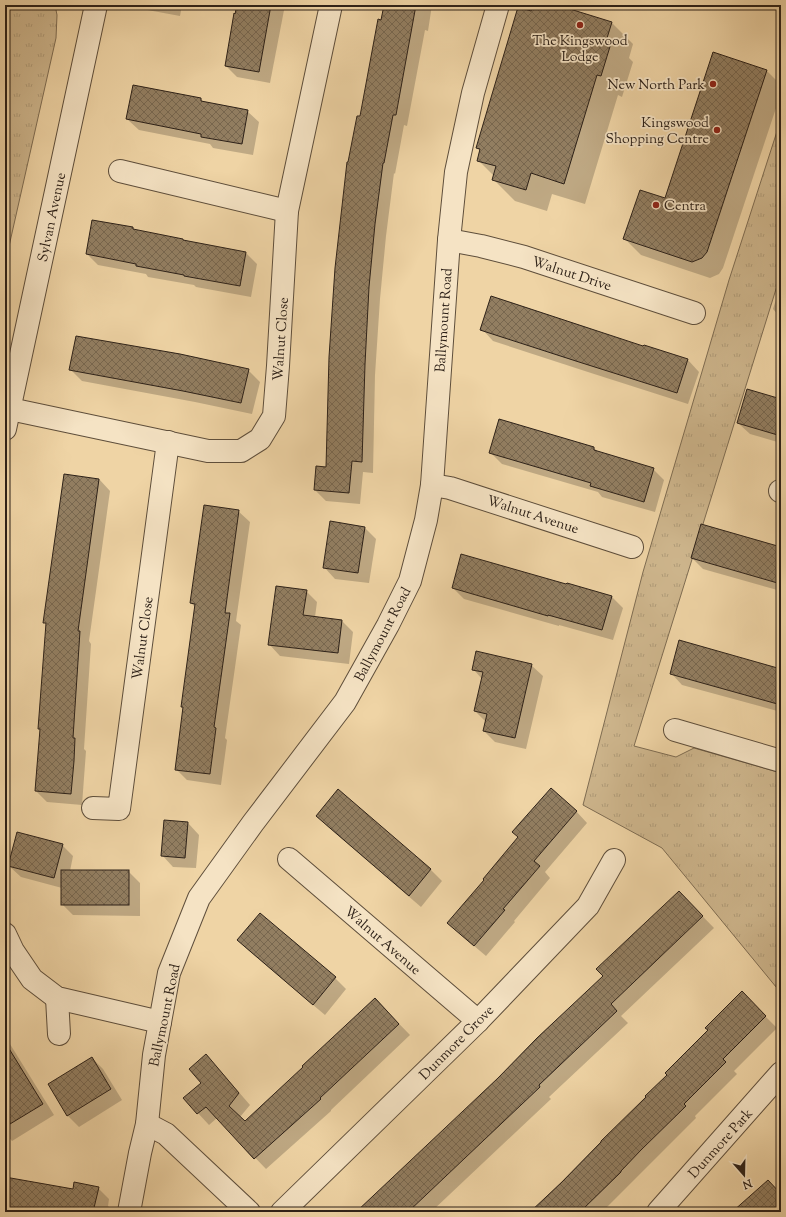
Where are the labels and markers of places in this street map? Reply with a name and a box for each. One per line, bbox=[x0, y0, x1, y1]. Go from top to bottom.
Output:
marker: The Kingswood Lodge bbox=[575, 20, 585, 30]
place label: The Kingswood Lodge bbox=[532, 32, 628, 68]
place label: New North Park bbox=[608, 76, 705, 96]
marker: New North Park bbox=[708, 79, 718, 89]
place label: Kingswood Shopping Centre bbox=[606, 114, 709, 150]
marker: Kingswood Shopping Centre bbox=[712, 125, 722, 135]
place label: Centra bbox=[664, 197, 707, 217]
marker: Centra bbox=[651, 200, 661, 210]

